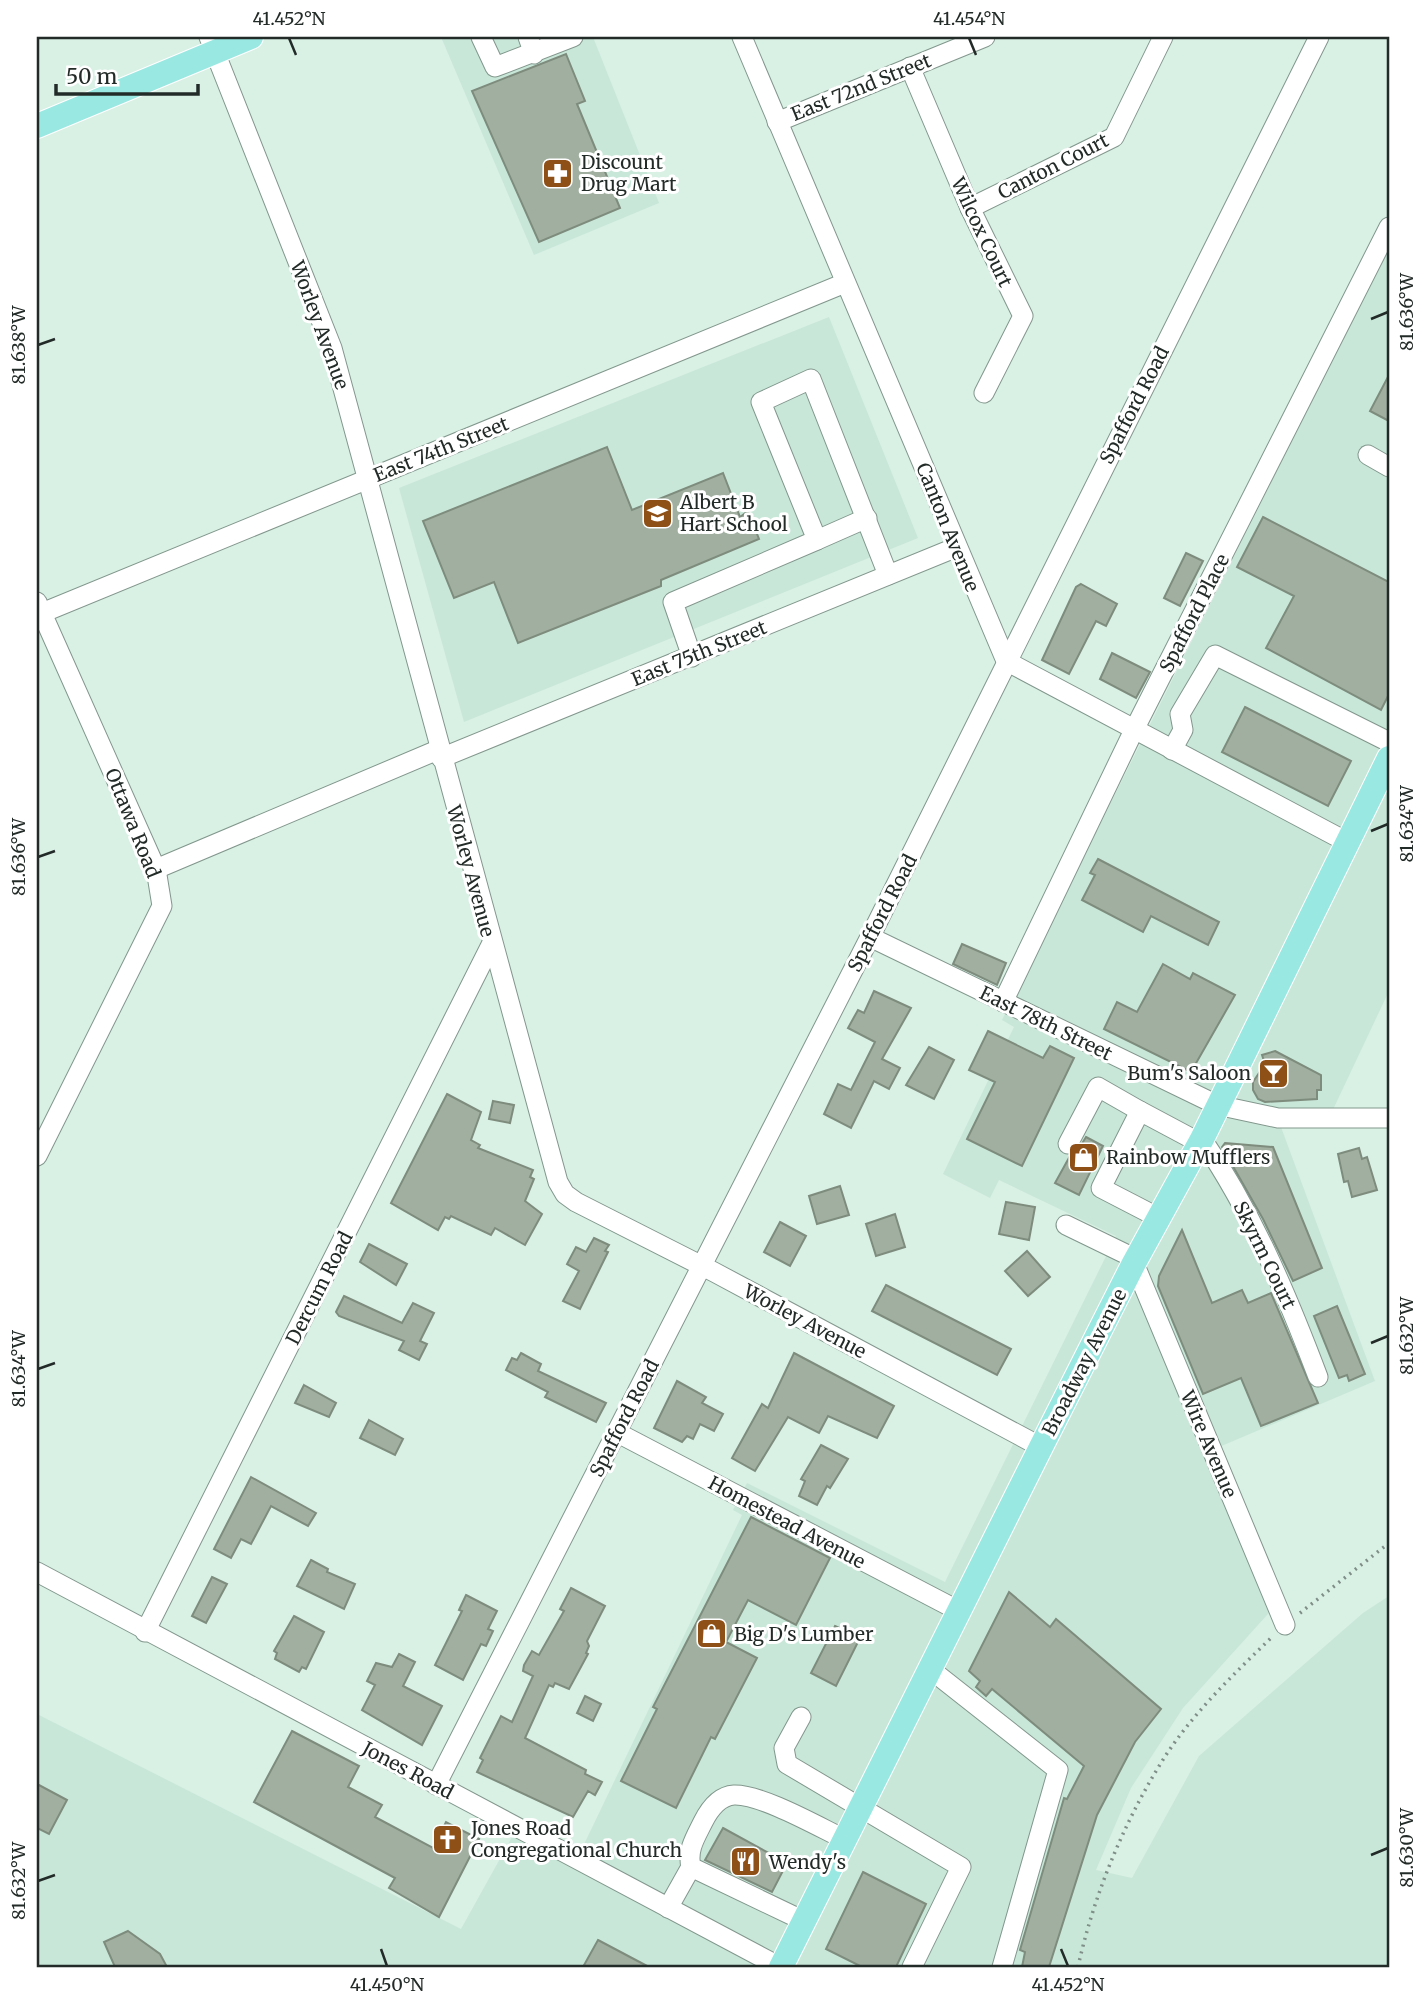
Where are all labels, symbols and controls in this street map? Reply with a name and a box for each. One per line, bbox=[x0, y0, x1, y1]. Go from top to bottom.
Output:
text: 41.452°N bbox=[252, 7, 326, 30]
text: 41.454°N bbox=[933, 7, 1005, 30]
street label: East 72nd Street bbox=[787, 48, 935, 126]
scale bar bbox=[56, 52, 198, 96]
text: 50 m bbox=[66, 63, 117, 90]
street label: Canton Court bbox=[994, 128, 1113, 204]
place label: Discount Drug Mart bbox=[581, 150, 677, 196]
pharmacy icon: Discount Drug Mart bbox=[541, 156, 575, 190]
street label: Wilcox Court bbox=[946, 173, 1018, 291]
street label: Worley Avenue bbox=[285, 256, 354, 393]
text: 81.636°W bbox=[1395, 272, 1418, 351]
text: 81.638°W bbox=[7, 305, 30, 384]
street label: Spafford Road bbox=[1094, 342, 1174, 468]
street label: East 74th Street bbox=[370, 411, 513, 487]
street label: Canton Avenue bbox=[911, 459, 985, 595]
place label: Albert B Hart School bbox=[679, 490, 788, 536]
school or university icon: Albert B Hart School bbox=[640, 496, 674, 530]
street label: Spafford Place bbox=[1154, 550, 1234, 676]
street label: East 75th Street bbox=[628, 615, 771, 691]
street label: Ottawa Road bbox=[100, 765, 166, 881]
text: 81.634°W bbox=[1395, 784, 1418, 863]
street label: Worley Avenue bbox=[442, 802, 500, 939]
text: 81.636°W bbox=[7, 817, 30, 896]
street label: Spafford Road bbox=[842, 850, 922, 976]
street label: East 78th Street bbox=[976, 981, 1117, 1066]
bar icon: Bum's Saloon bbox=[1257, 1056, 1291, 1090]
place label: Bum's Saloon bbox=[1127, 1061, 1251, 1085]
shop icon: Rainbow Mufflers bbox=[1066, 1140, 1100, 1174]
place label: Rainbow Mufflers bbox=[1106, 1145, 1270, 1169]
street label: Skyrm Court bbox=[1229, 1197, 1302, 1313]
street label: Dercum Road bbox=[280, 1228, 358, 1348]
street label: Worley Avenue bbox=[739, 1278, 870, 1363]
street label: Broadway Avenue bbox=[1037, 1284, 1131, 1440]
text: 81.632°W bbox=[1395, 1296, 1418, 1375]
text: 81.634°W bbox=[7, 1329, 30, 1408]
street label: Spafford Road bbox=[584, 1355, 664, 1481]
street label: Wire Avenue bbox=[1175, 1386, 1242, 1501]
street label: Homestead Avenue bbox=[705, 1471, 870, 1573]
shop icon: Big D's Lumber bbox=[694, 1617, 728, 1651]
place label: Big D's Lumber bbox=[734, 1622, 874, 1646]
street label: Jones Road bbox=[357, 1735, 458, 1804]
text: 81.630°W bbox=[1395, 1807, 1418, 1888]
place label: Jones Road Congregational Church bbox=[470, 1816, 683, 1862]
church icon: Jones Road Congregational Church bbox=[431, 1822, 465, 1856]
text: 81.632°W bbox=[7, 1841, 30, 1920]
restaurant icon: Wendy's bbox=[729, 1845, 763, 1879]
place label: Wendy's bbox=[768, 1850, 846, 1874]
text: 41.450°N bbox=[350, 1973, 424, 1996]
text: 41.452°N bbox=[1031, 1973, 1105, 1996]

